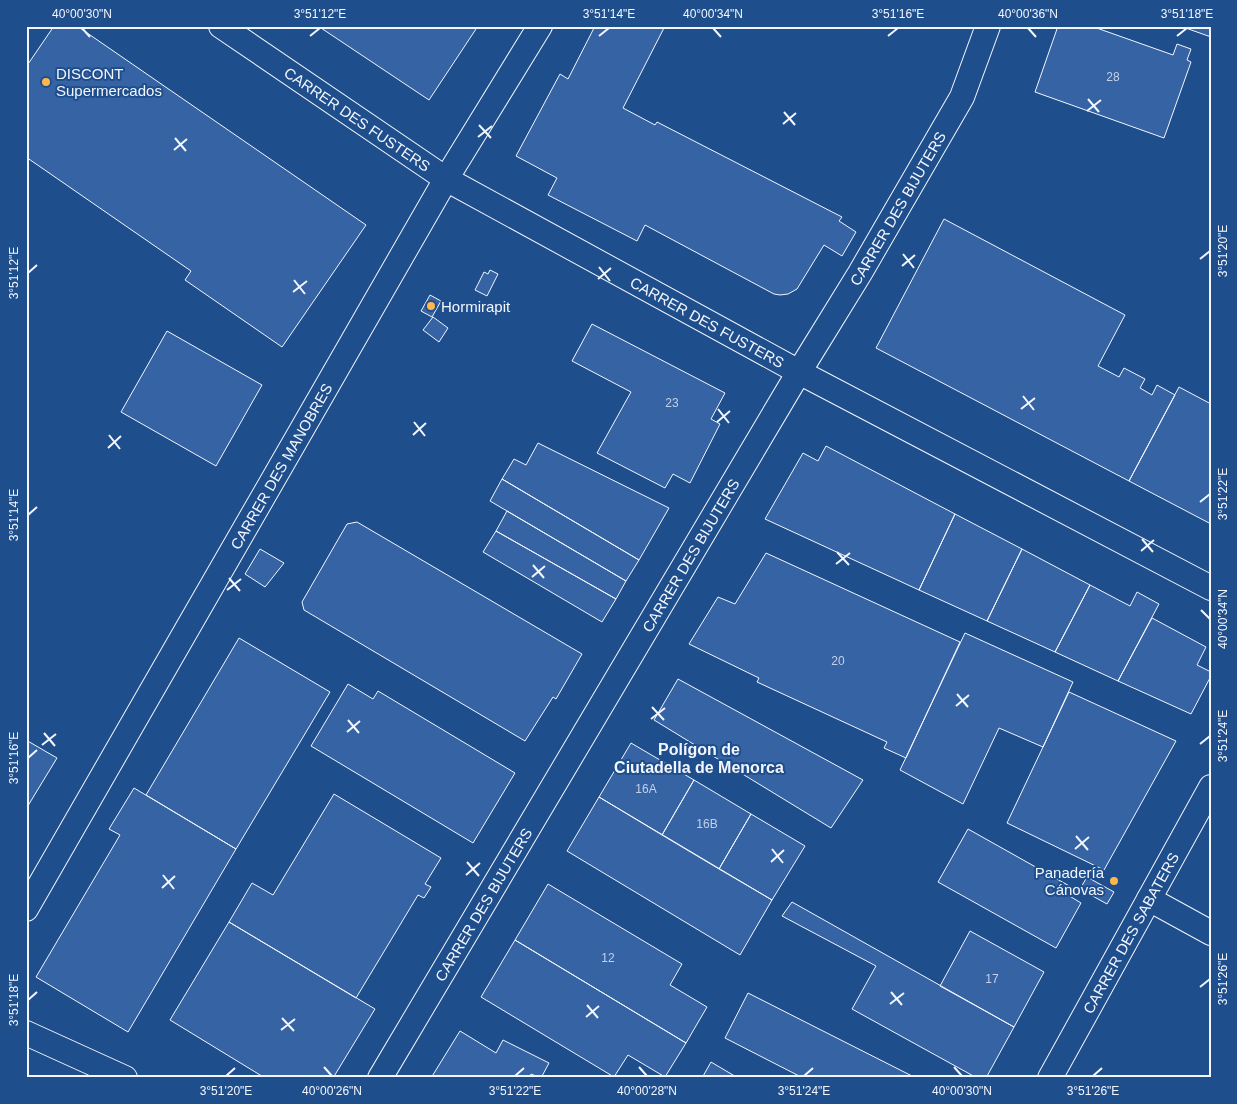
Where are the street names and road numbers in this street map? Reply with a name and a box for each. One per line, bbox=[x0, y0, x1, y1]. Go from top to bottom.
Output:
street label: CARRER DES FUSTERS bbox=[281, 63, 434, 174]
street label: CARRER DES BIJUTERS bbox=[846, 128, 949, 288]
street label: CARRER DES FUSTERS bbox=[628, 273, 787, 371]
street label: CARRER DES MANOBRES bbox=[226, 380, 335, 552]
street label: CARRER DES BIJUTERS bbox=[638, 475, 742, 635]
street label: CARRER DES BIJUTERS bbox=[431, 825, 535, 984]
street label: CARRER DES SABATERS bbox=[1079, 849, 1182, 1016]

